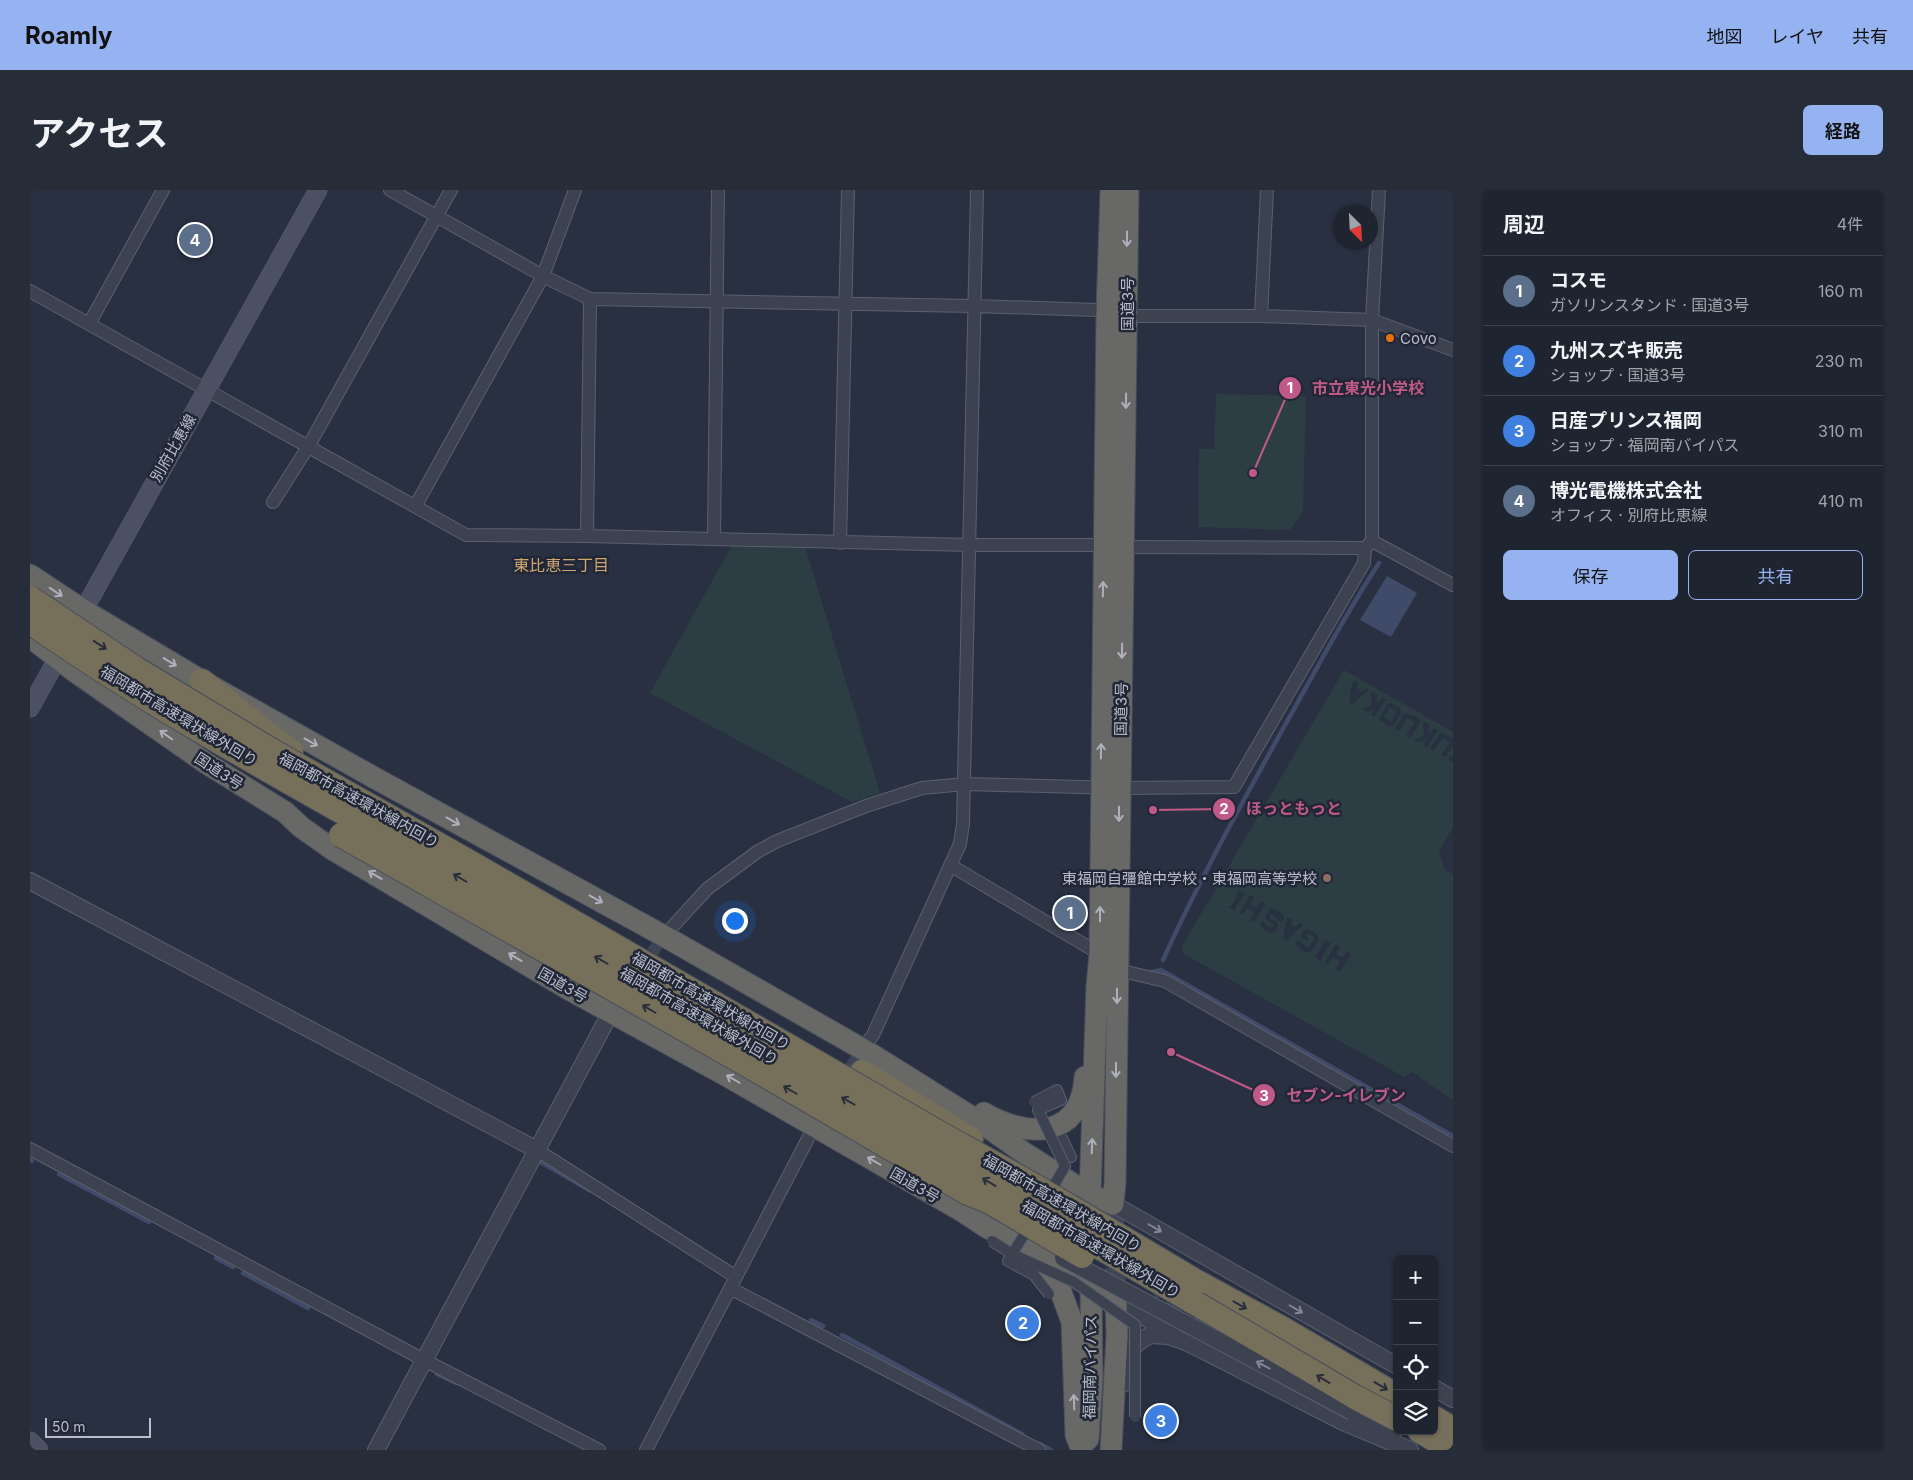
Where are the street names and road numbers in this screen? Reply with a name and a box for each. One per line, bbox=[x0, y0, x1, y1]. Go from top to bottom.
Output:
street label: 国道3号 bbox=[1118, 277, 1137, 331]
street label: 別府比恵線 bbox=[146, 411, 200, 485]
street label: 福岡都市高速環状線外回り bbox=[97, 661, 261, 771]
street label: 国道3号 bbox=[1111, 682, 1131, 736]
street label: 国道3号 bbox=[191, 748, 247, 794]
street label: 福岡都市高速環状線内回り bbox=[276, 748, 442, 852]
street label: 福岡都市高速環状線内回り bbox=[628, 948, 794, 1054]
street label: 国道3号 bbox=[535, 963, 591, 1007]
street label: 福岡都市高速環状線外回り bbox=[616, 963, 782, 1069]
street label: 福岡都市高速環状線内回り bbox=[979, 1150, 1145, 1256]
street label: 国道3号 bbox=[887, 1163, 943, 1207]
street label: 福岡都市高速環状線外回り bbox=[1018, 1196, 1184, 1302]
street label: 福岡南バイパス bbox=[1080, 1314, 1100, 1420]

